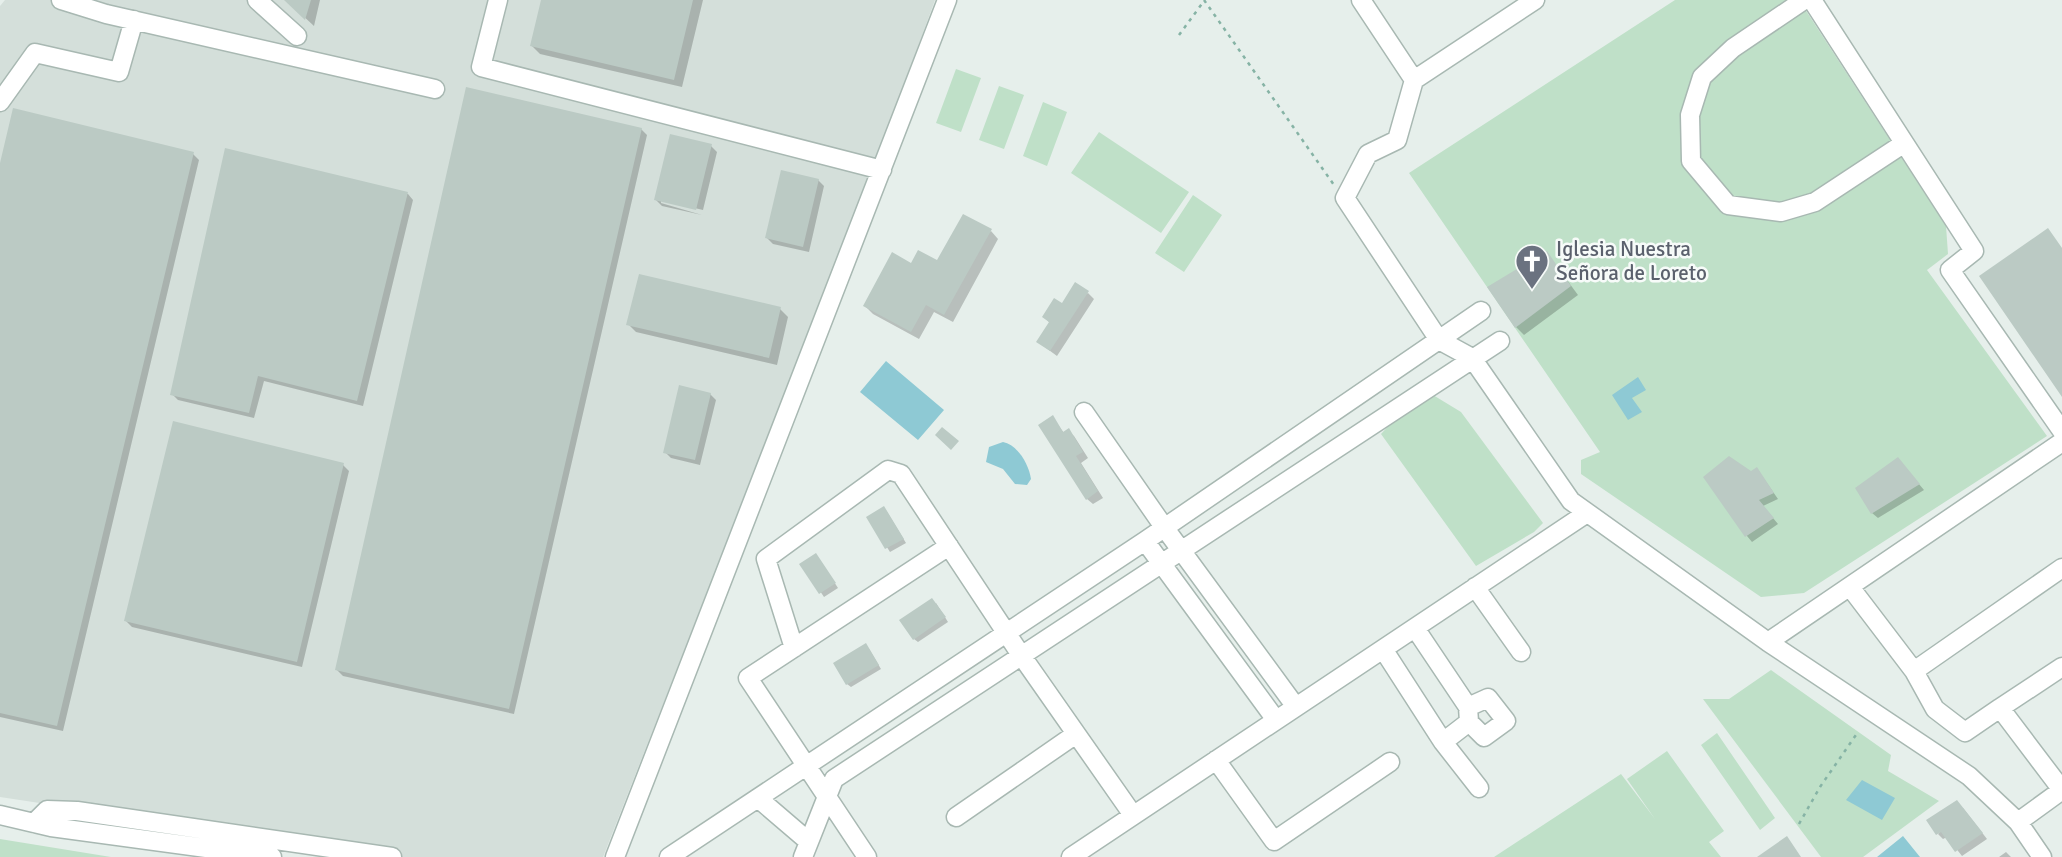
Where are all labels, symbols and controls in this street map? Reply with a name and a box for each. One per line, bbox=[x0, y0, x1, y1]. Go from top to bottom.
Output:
place label: Iglesia Nuestra Señora de Loreto bbox=[1556, 236, 1707, 286]
church icon: Iglesia Nuestra Señora de Loreto bbox=[1513, 242, 1551, 291]

